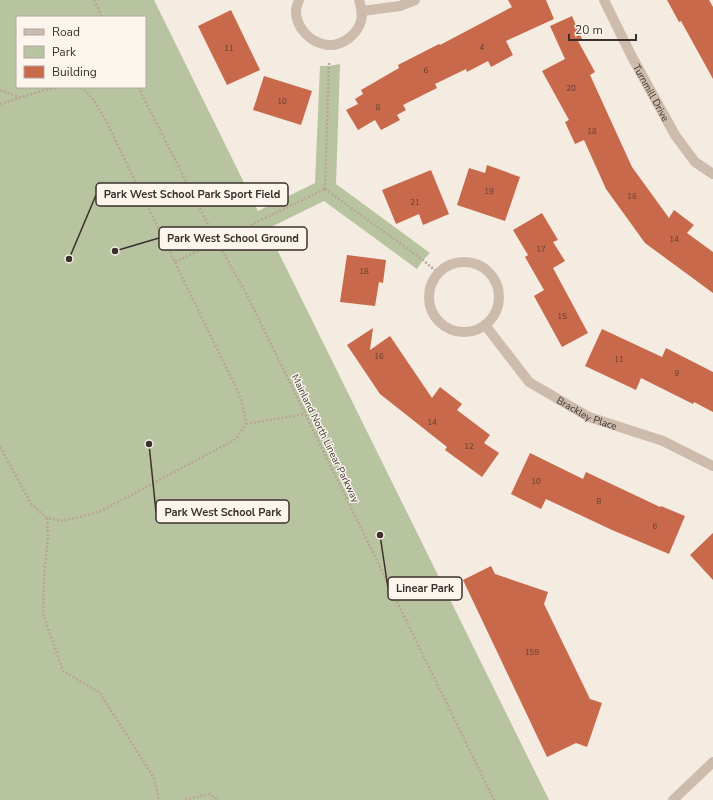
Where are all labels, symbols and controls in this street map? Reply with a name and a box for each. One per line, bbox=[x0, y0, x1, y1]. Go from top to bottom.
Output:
legend bbox=[16, 16, 146, 88]
scale bar bbox=[569, 16, 636, 42]
text: 20 m bbox=[575, 22, 603, 38]
text: Road bbox=[52, 24, 80, 40]
house number: 4 bbox=[480, 42, 485, 53]
house number: 11 bbox=[224, 43, 234, 54]
text: Park bbox=[52, 44, 77, 60]
street label: Turnmill Drive bbox=[629, 62, 672, 124]
text: Building bbox=[52, 64, 97, 80]
house number: 6 bbox=[424, 65, 429, 76]
house number: 20 bbox=[566, 83, 576, 94]
house number: 10 bbox=[277, 96, 287, 107]
house number: 8 bbox=[376, 102, 381, 113]
house number: 18 bbox=[587, 126, 597, 137]
callout: Park West School Park Sport Field bbox=[96, 183, 288, 206]
house number: 19 bbox=[484, 186, 494, 197]
text: Park West School Park Sport Field bbox=[104, 187, 280, 202]
house number: 16 bbox=[627, 191, 637, 202]
house number: 21 bbox=[410, 197, 420, 208]
callout: Park West School Ground bbox=[159, 227, 307, 250]
text: Park West School Ground bbox=[167, 231, 299, 246]
house number: 14 bbox=[669, 234, 679, 245]
house number: 17 bbox=[536, 244, 546, 255]
house number: 18 bbox=[359, 266, 369, 277]
house number: 15 bbox=[557, 311, 567, 322]
house number: 16 bbox=[374, 351, 384, 362]
house number: 11 bbox=[614, 354, 624, 365]
house number: 9 bbox=[675, 368, 680, 379]
street label: Mainland North Linear Parkway bbox=[288, 372, 363, 506]
street label: Brackley Place bbox=[554, 394, 619, 434]
house number: 14 bbox=[427, 417, 437, 428]
house number: 12 bbox=[464, 441, 474, 452]
house number: 10 bbox=[531, 476, 541, 487]
house number: 8 bbox=[597, 496, 602, 507]
callout: Park West School Park bbox=[156, 500, 289, 523]
text: Park West School Park bbox=[165, 505, 283, 520]
house number: 6 bbox=[653, 521, 658, 532]
callout: Linear Park bbox=[388, 577, 462, 600]
text: Linear Park bbox=[396, 581, 455, 596]
house number: 159 bbox=[525, 647, 539, 658]

